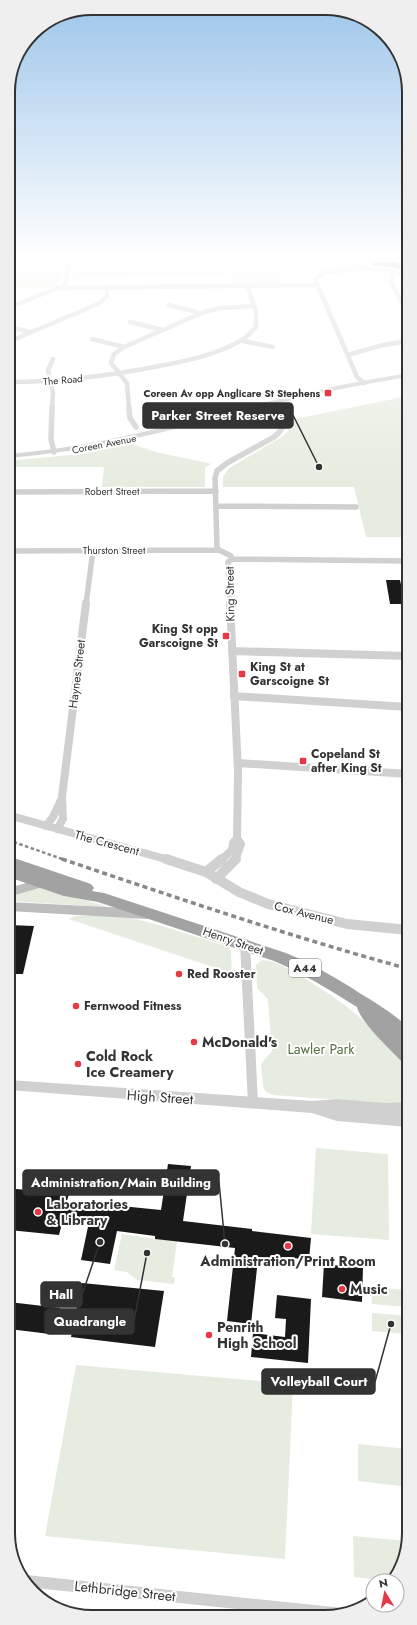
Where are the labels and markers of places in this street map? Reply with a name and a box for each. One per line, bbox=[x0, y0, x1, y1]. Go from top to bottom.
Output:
place label: Coreen Av opp Anglicare St Stephens bbox=[143, 386, 320, 401]
marker: Coreen Av opp Anglicare St Stephens bbox=[323, 388, 333, 398]
callout: Parker Street Reserve bbox=[143, 403, 293, 428]
place label: King St opp Garscoigne St bbox=[139, 620, 219, 652]
marker: King St opp Garscoigne St bbox=[221, 631, 231, 641]
place label: King St at Garscoigne St bbox=[250, 658, 329, 690]
marker: King St at Garscoigne St bbox=[237, 669, 247, 679]
place label: Copeland St after King St bbox=[311, 745, 382, 777]
marker: Copeland St after King St bbox=[298, 756, 308, 766]
place label: Red Rooster bbox=[187, 965, 256, 983]
marker: Red Rooster bbox=[174, 969, 184, 979]
place label: Fernwood Fitness bbox=[84, 997, 182, 1015]
marker: Fernwood Fitness bbox=[71, 1001, 81, 1011]
place label: McDonald's bbox=[202, 1032, 278, 1052]
marker: McDonald's bbox=[189, 1037, 199, 1047]
place label: Cold Rock Ice Creamery bbox=[86, 1046, 174, 1082]
marker: Cold Rock Ice Creamery bbox=[73, 1059, 83, 1069]
callout: Administration/Main Building bbox=[23, 1170, 219, 1195]
place label: Laboratories & Library bbox=[46, 1194, 128, 1230]
marker: Laboratories & Library bbox=[33, 1207, 43, 1217]
marker: Administration/Print Room bbox=[283, 1241, 293, 1251]
place label: Administration/Print Room bbox=[199, 1251, 376, 1271]
place label: Music bbox=[350, 1279, 388, 1299]
callout: Hall bbox=[41, 1282, 82, 1307]
marker: Music bbox=[337, 1284, 347, 1294]
callout: Quadrangle bbox=[45, 1309, 134, 1334]
place label: Penrith High School bbox=[217, 1317, 297, 1353]
marker: Penrith High School bbox=[204, 1330, 214, 1340]
callout: Volleyball Court bbox=[262, 1369, 375, 1394]

